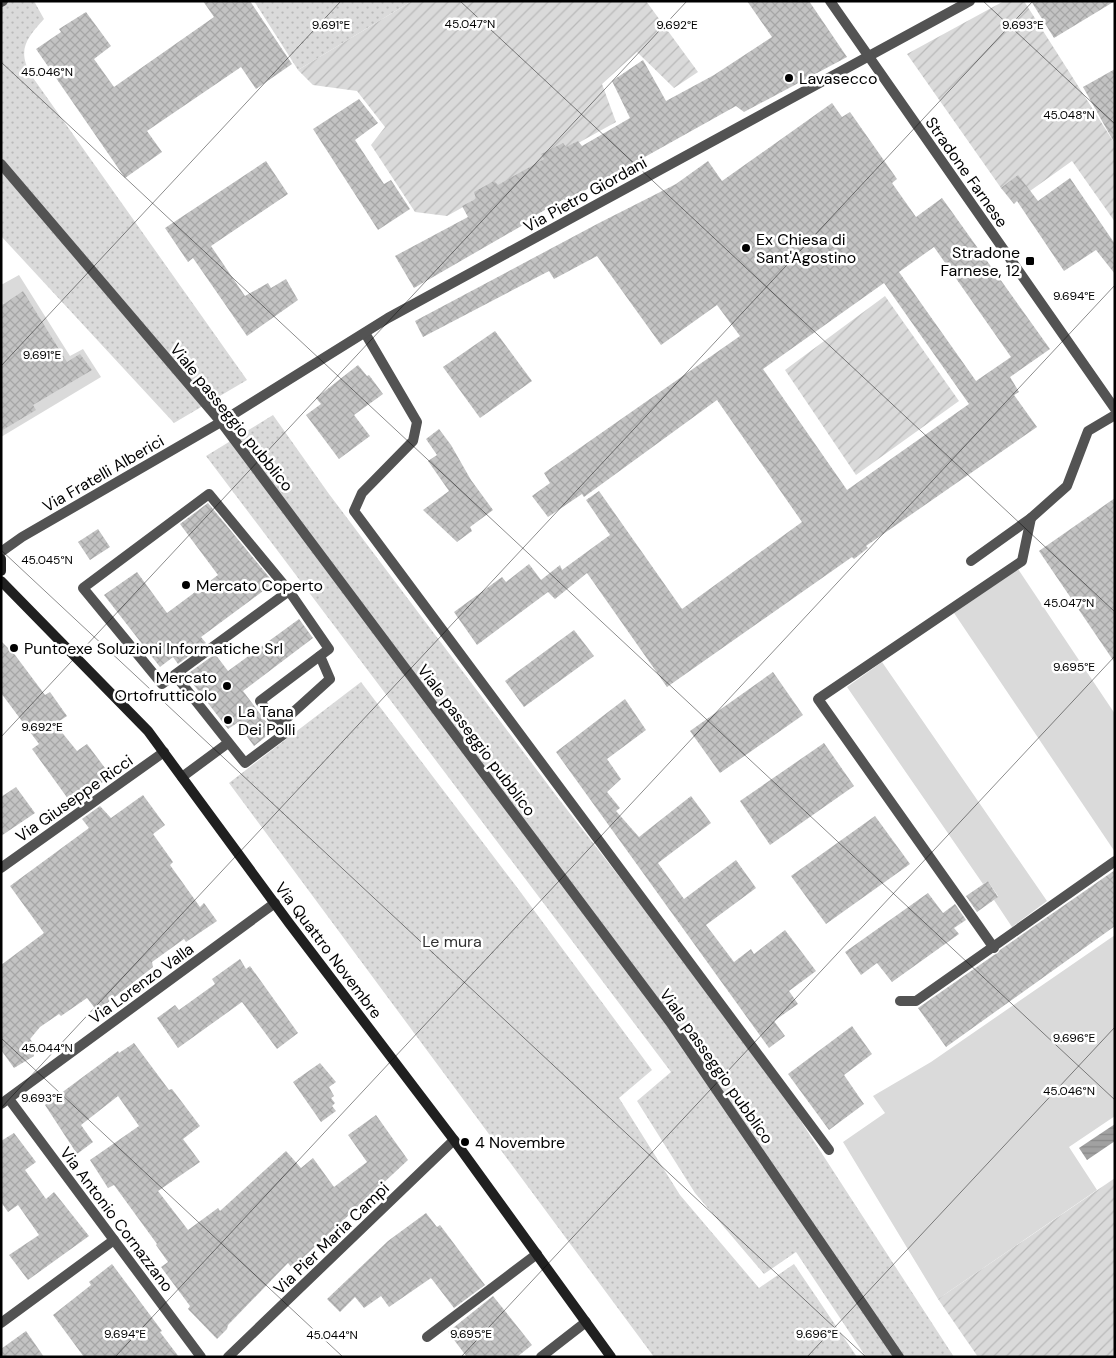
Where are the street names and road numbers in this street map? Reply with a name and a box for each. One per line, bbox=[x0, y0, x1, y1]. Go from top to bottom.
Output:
street label: Stradone Farnese bbox=[921, 113, 1013, 232]
street label: Via Pietro Giordani bbox=[520, 152, 651, 237]
street label: Viale passeggio pubblico bbox=[165, 339, 298, 496]
street label: Via Fratelli Alberici bbox=[39, 430, 168, 517]
street label: Viale passeggio pubblico bbox=[413, 660, 541, 820]
street label: Via Giuseppe Ricci bbox=[11, 750, 137, 847]
street label: Via Quattro Novembre bbox=[270, 878, 387, 1023]
street label: Via Lorenzo Valla bbox=[85, 938, 198, 1028]
street label: Viale passeggio pubblico bbox=[655, 985, 778, 1148]
street label: Via Antonio Cornazzano bbox=[55, 1143, 178, 1296]
street label: Via Pier Maria Campi bbox=[269, 1178, 394, 1299]

